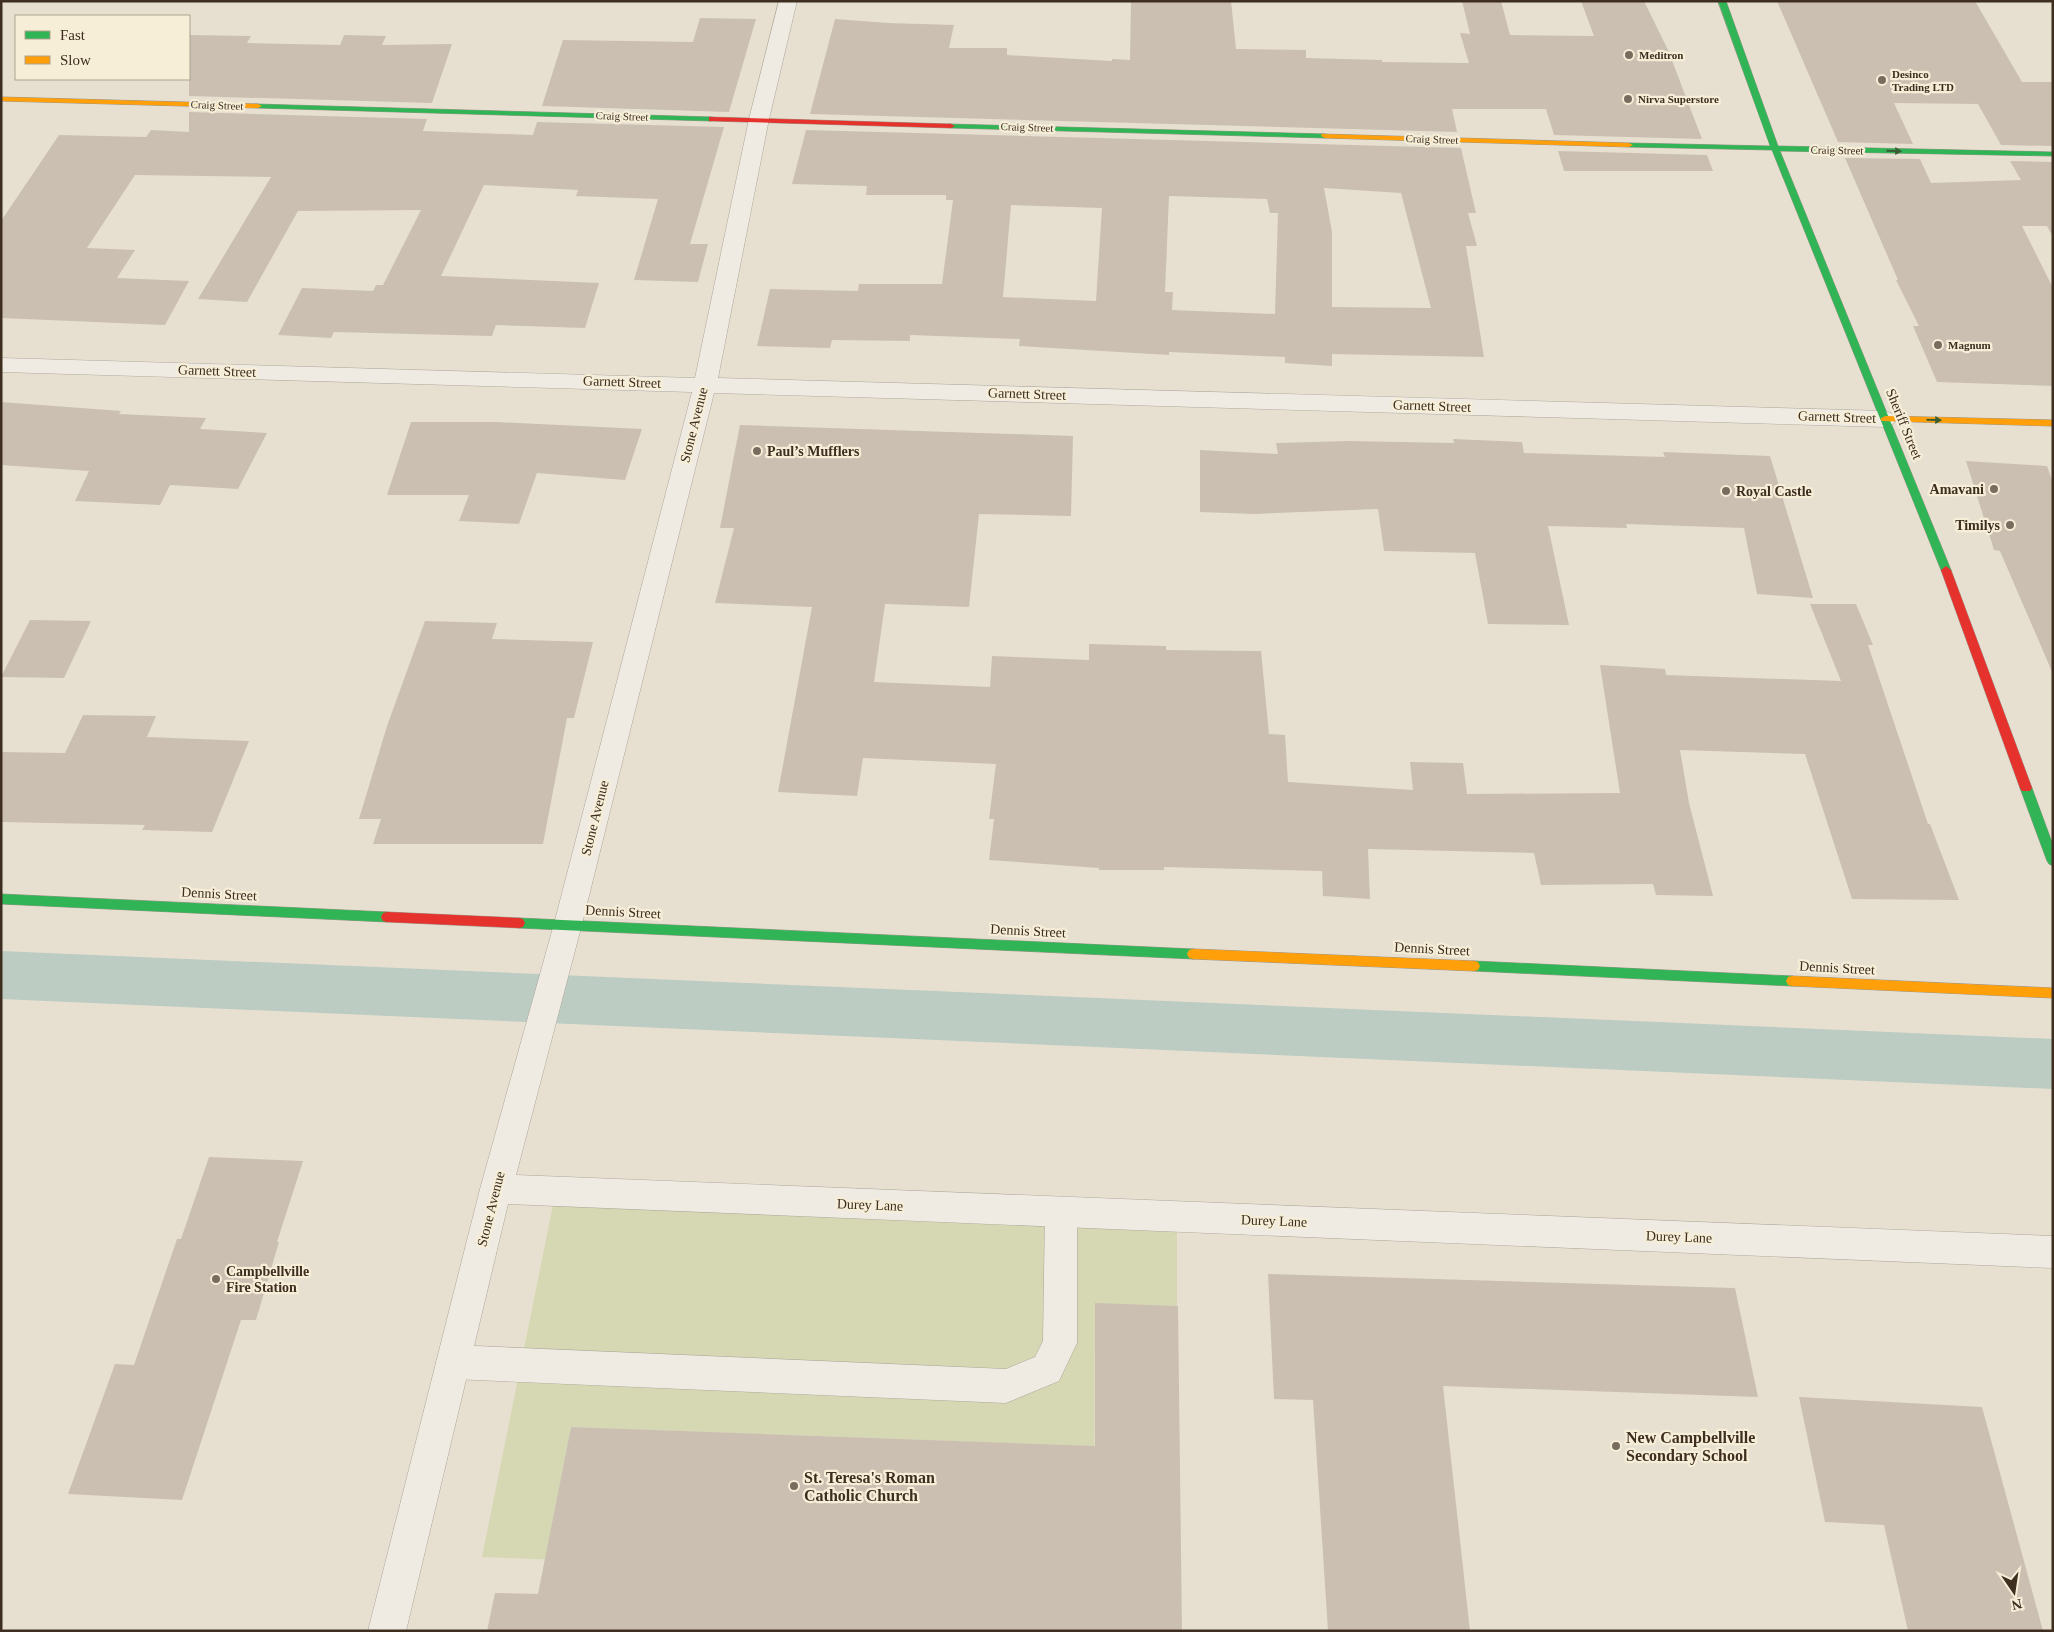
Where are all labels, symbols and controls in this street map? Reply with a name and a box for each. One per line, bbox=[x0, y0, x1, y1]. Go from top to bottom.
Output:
legend bbox=[15, 15, 190, 80]
text: Fast bbox=[60, 27, 86, 43]
marker: Meditron bbox=[1623, 49, 1635, 61]
place label: Meditron bbox=[1639, 49, 1683, 61]
text: Slow bbox=[60, 52, 91, 68]
place label: Desinco Trading LTD bbox=[1892, 68, 1954, 93]
marker: Desinco Trading LTD bbox=[1876, 74, 1888, 86]
marker: Nirva Superstore bbox=[1622, 93, 1634, 105]
place label: Nirva Superstore bbox=[1638, 93, 1719, 105]
street label: Craig Street bbox=[190, 98, 244, 112]
street label: Craig Street bbox=[595, 109, 649, 123]
street label: Craig Street bbox=[1000, 120, 1054, 134]
street label: Craig Street bbox=[1405, 132, 1459, 146]
street label: Craig Street bbox=[1810, 144, 1864, 156]
one-way arrow bbox=[1886, 147, 1902, 155]
marker: Magnum bbox=[1932, 339, 1944, 351]
place label: Magnum bbox=[1948, 339, 1991, 351]
street label: Garnett Street bbox=[178, 362, 256, 380]
street label: Garnett Street bbox=[583, 373, 661, 391]
street label: Garnett Street bbox=[988, 385, 1066, 403]
street label: Stone Avenue bbox=[677, 386, 711, 464]
street label: Sheriff Street bbox=[1883, 387, 1925, 462]
street label: Garnett Street bbox=[1393, 397, 1471, 415]
street label: Garnett Street bbox=[1798, 408, 1876, 426]
one-way arrow bbox=[1926, 416, 1942, 424]
place label: Paul’s Mufflers bbox=[767, 444, 860, 459]
marker: Paul’s Mufflers bbox=[751, 445, 763, 457]
place label: Amavani bbox=[1930, 482, 1984, 497]
marker: Amavani bbox=[1988, 483, 2000, 495]
place label: Royal Castle bbox=[1736, 484, 1812, 499]
marker: Royal Castle bbox=[1720, 485, 1732, 497]
place label: Timilys bbox=[1955, 518, 2001, 533]
marker: Timilys bbox=[2004, 519, 2016, 531]
street label: Stone Avenue bbox=[578, 779, 612, 857]
street label: Dennis Street bbox=[181, 885, 257, 903]
street label: Dennis Street bbox=[585, 903, 661, 921]
street label: Dennis Street bbox=[990, 922, 1066, 940]
street label: Dennis Street bbox=[1394, 940, 1470, 958]
street label: Dennis Street bbox=[1799, 959, 1875, 977]
street label: Stone Avenue bbox=[474, 1170, 508, 1248]
street label: Durey Lane bbox=[837, 1196, 903, 1214]
street label: Durey Lane bbox=[1241, 1212, 1307, 1230]
street label: Durey Lane bbox=[1646, 1228, 1712, 1246]
place label: Campbellville Fire Station bbox=[226, 1264, 309, 1295]
marker: Campbellville Fire Station bbox=[210, 1273, 222, 1285]
place label: New Campbellville Secondary School bbox=[1626, 1429, 1755, 1465]
marker: New Campbellville Secondary School bbox=[1610, 1440, 1622, 1452]
place label: St. Teresa's Roman Catholic Church bbox=[804, 1469, 935, 1504]
marker: St. Teresa's Roman Catholic Church bbox=[788, 1480, 800, 1492]
north arrow bbox=[1989, 1567, 2039, 1617]
text: N bbox=[2010, 1596, 2023, 1613]

